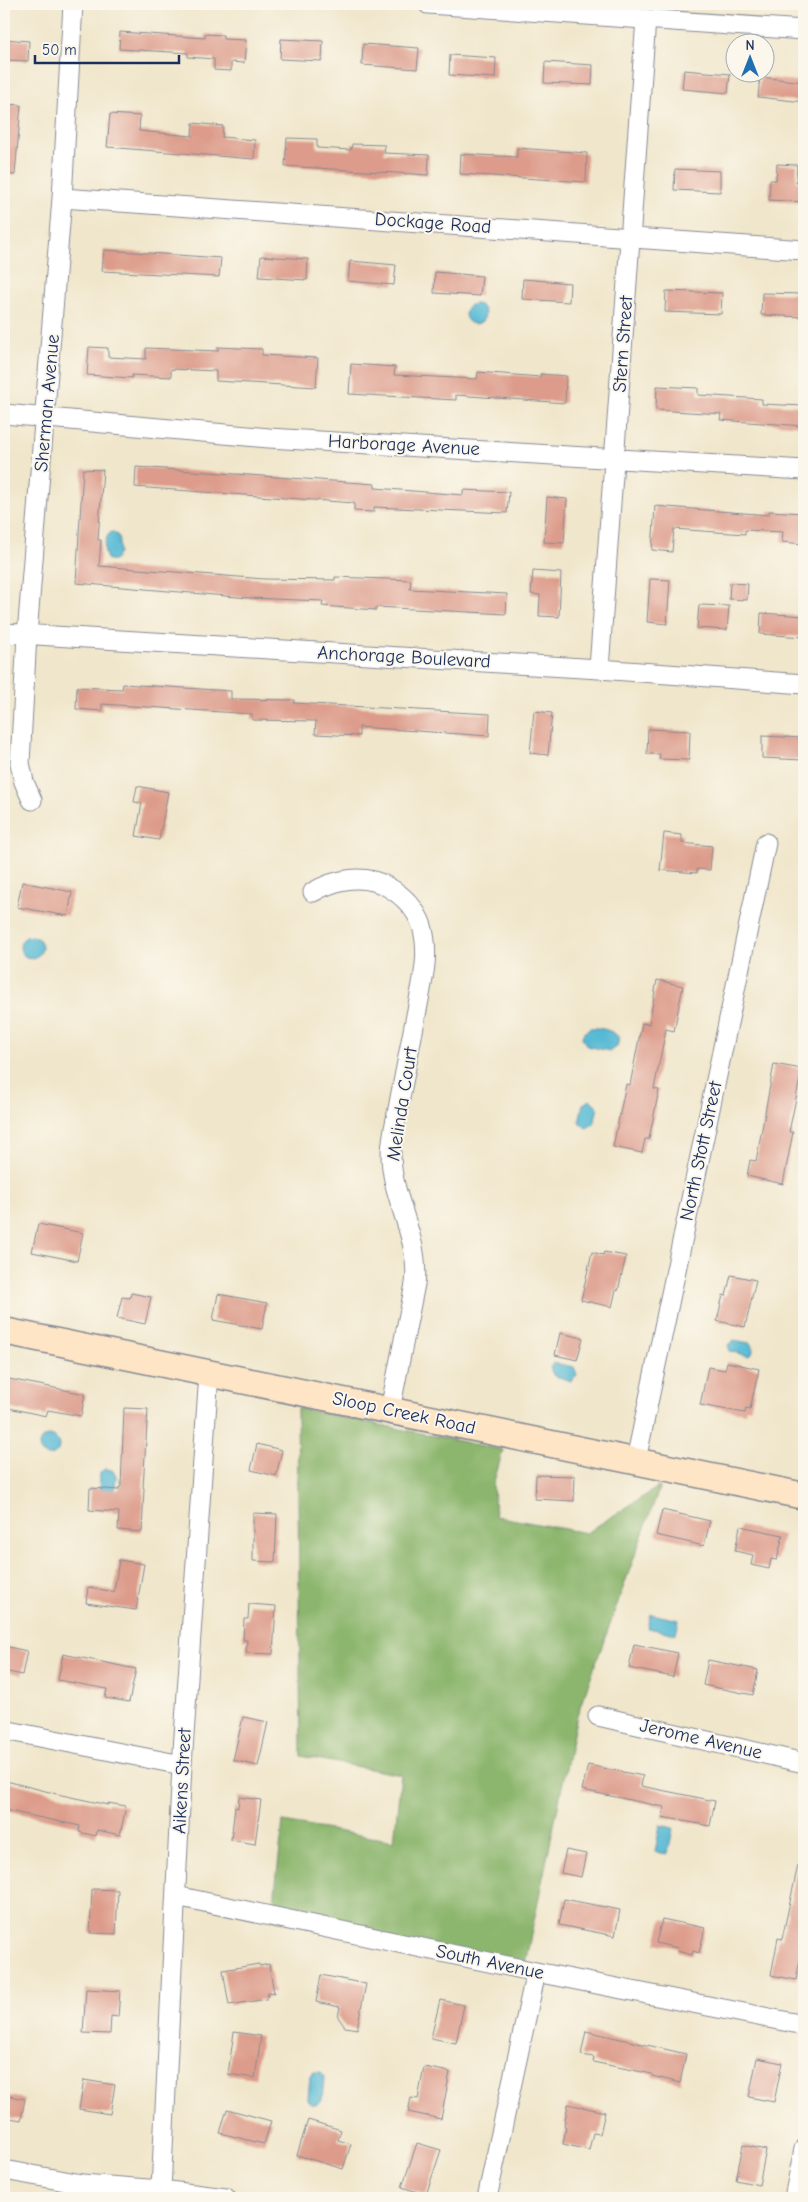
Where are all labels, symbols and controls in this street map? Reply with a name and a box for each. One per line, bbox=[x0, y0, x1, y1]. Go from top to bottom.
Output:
scale bar bbox=[35, 32, 179, 64]
north arrow bbox=[726, 32, 776, 82]
text: N bbox=[745, 37, 755, 54]
text: 50 m bbox=[42, 41, 77, 59]
street label: Dockage Road bbox=[374, 208, 492, 238]
street label: Stern Street bbox=[609, 294, 637, 393]
street label: Sherman Avenue bbox=[30, 333, 64, 473]
street label: Harborage Avenue bbox=[327, 430, 481, 460]
street label: Anchorage Boulevard bbox=[317, 641, 491, 673]
street label: Melinda Court bbox=[382, 1045, 422, 1163]
street label: North Stott Street bbox=[675, 1079, 727, 1223]
street label: Sloop Creek Road bbox=[330, 1387, 478, 1439]
street label: Jerome Avenue bbox=[638, 1714, 764, 1764]
street label: Aikens Street bbox=[168, 1727, 196, 1835]
street label: South Avenue bbox=[434, 1940, 546, 1984]

